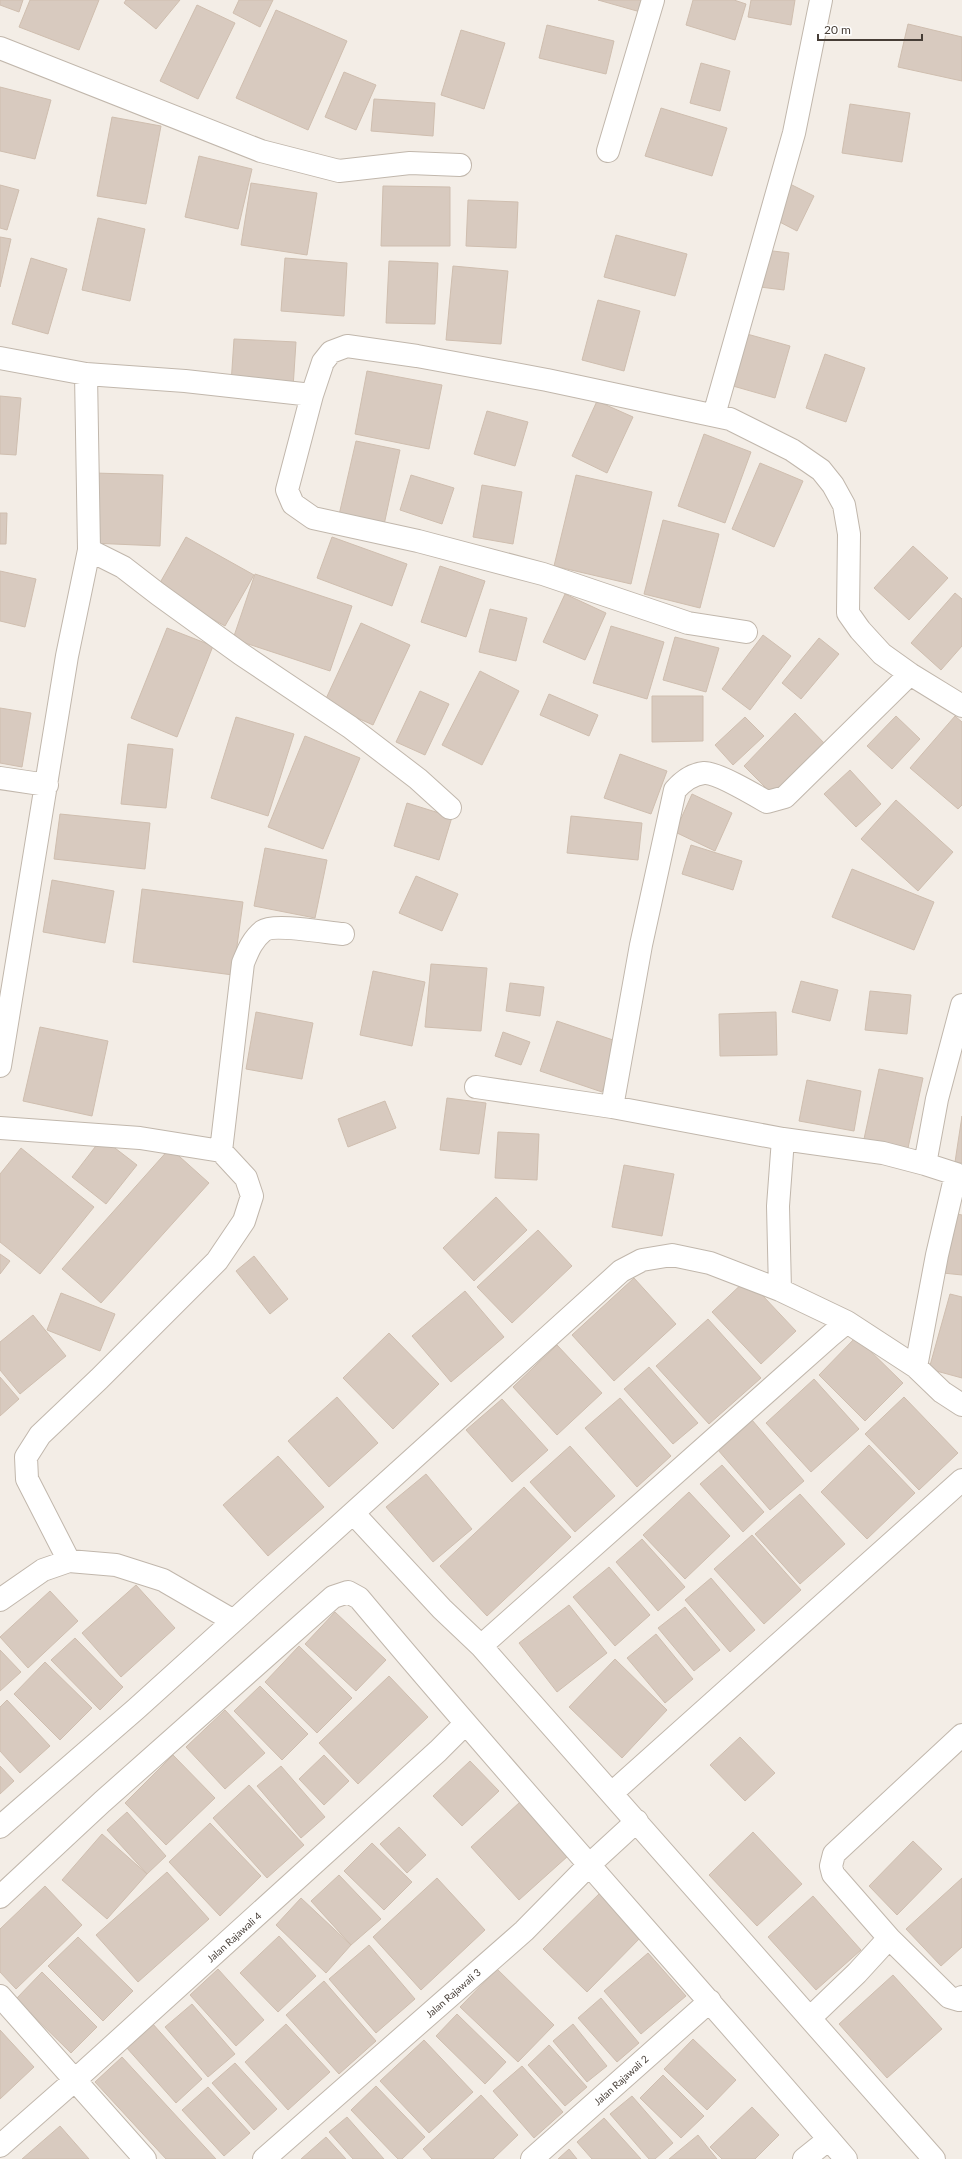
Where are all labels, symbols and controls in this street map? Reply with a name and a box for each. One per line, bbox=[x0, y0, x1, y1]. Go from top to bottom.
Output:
scale bar bbox=[818, 16, 922, 42]
text: 20 m bbox=[824, 22, 851, 37]
street label: Jalan Rajawali 4 bbox=[204, 1909, 264, 1964]
street label: Jalan Rajawali 3 bbox=[423, 1966, 483, 2020]
street label: Jalan Rajawali 2 bbox=[591, 2052, 651, 2107]

